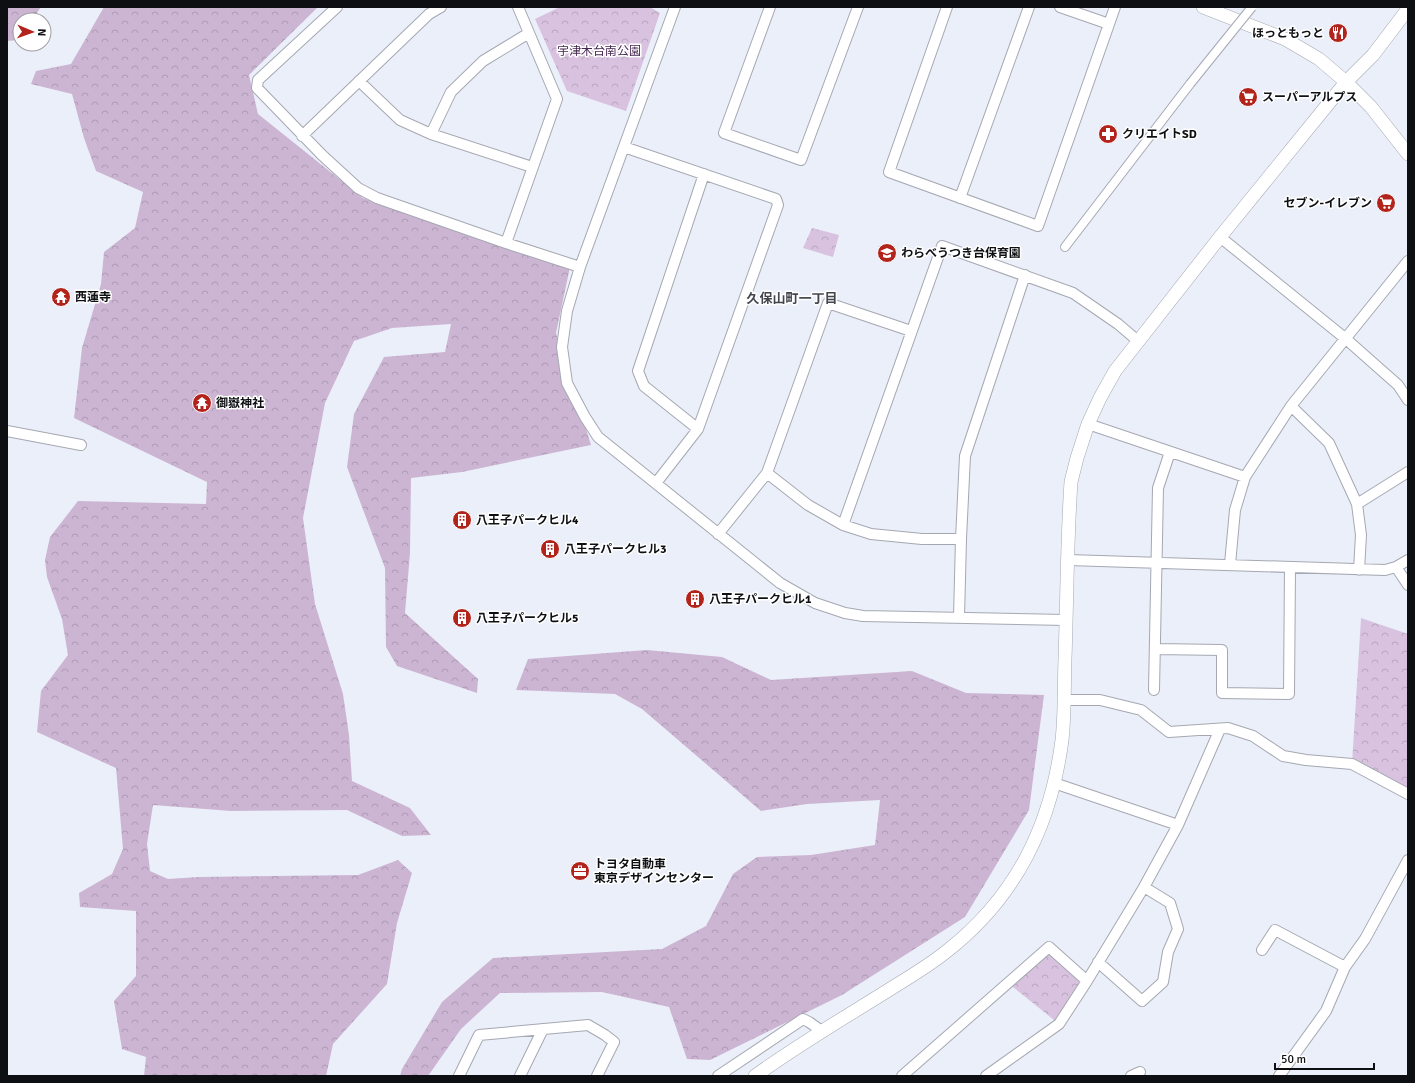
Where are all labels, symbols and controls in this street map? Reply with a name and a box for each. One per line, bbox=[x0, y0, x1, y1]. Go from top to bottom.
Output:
north arrow bbox=[12, 12, 52, 52]
restaurant icon: ほっともっと bbox=[1327, 22, 1349, 44]
place label: ほっともっと bbox=[1252, 26, 1324, 41]
text: N bbox=[35, 28, 48, 36]
park label: 宇津木台南公園 bbox=[557, 44, 641, 59]
supermarket icon: スーパーアルプス bbox=[1237, 86, 1259, 108]
place label: スーパーアルプス bbox=[1262, 90, 1357, 105]
pharmacy icon: クリエイトSD bbox=[1097, 123, 1119, 145]
place label: クリエイトSD bbox=[1122, 127, 1197, 142]
supermarket icon: セブン-イレブン bbox=[1375, 192, 1397, 214]
place label: セブン-イレブン bbox=[1283, 196, 1372, 211]
school or university icon: わらべうつき台保育園 bbox=[876, 242, 898, 264]
place label: わらべうつき台保育園 bbox=[901, 246, 1021, 261]
temple icon: 西蓮寺 bbox=[50, 286, 72, 308]
place label: 西蓮寺 bbox=[75, 290, 111, 305]
district label: 久保山町一丁目 bbox=[746, 291, 838, 307]
temple icon: 御嶽神社 bbox=[191, 392, 213, 414]
place label: 御嶽神社 bbox=[216, 396, 264, 411]
building icon: 八王子パークヒル4 bbox=[451, 509, 473, 531]
place label: 八王子パークヒル4 bbox=[476, 513, 579, 528]
building icon: 八王子パークヒル3 bbox=[539, 538, 561, 560]
place label: 八王子パークヒル3 bbox=[564, 542, 666, 557]
building icon: 八王子パークヒル1 bbox=[684, 588, 706, 610]
place label: 八王子パークヒル1 bbox=[709, 592, 812, 607]
building icon: 八王子パークヒル5 bbox=[451, 607, 473, 629]
place label: 八王子パークヒル5 bbox=[476, 611, 578, 626]
place label: トヨタ自動車 東京デザインセンター bbox=[594, 857, 714, 886]
office icon: トヨタ自動車 東京デザインセンター bbox=[569, 860, 591, 882]
scale bar bbox=[1275, 1045, 1374, 1071]
text: 50 m bbox=[1281, 1052, 1306, 1067]

